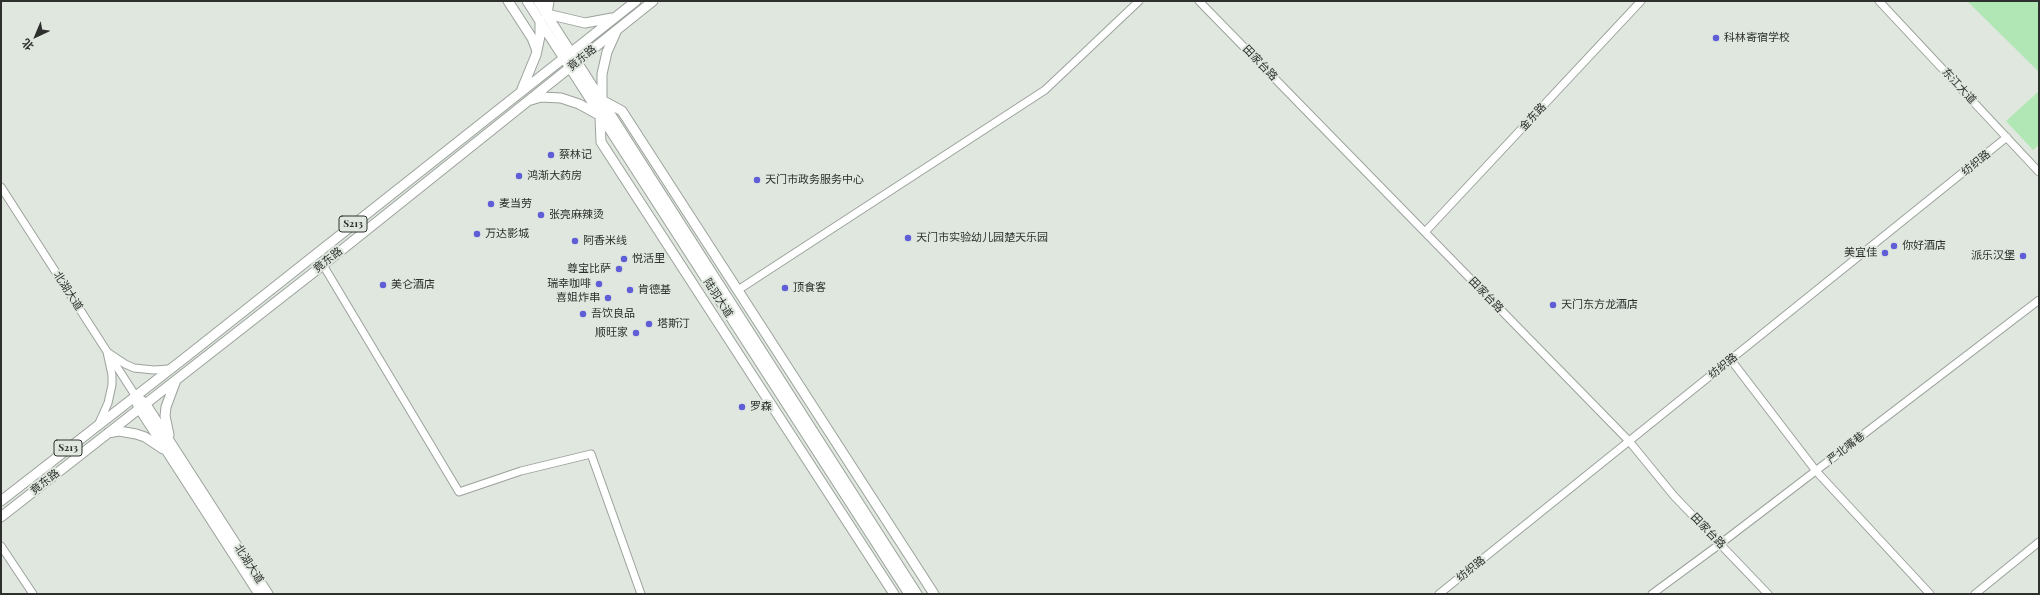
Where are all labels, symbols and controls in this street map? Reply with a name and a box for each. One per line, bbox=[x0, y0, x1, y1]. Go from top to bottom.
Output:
north arrow bbox=[16, 16, 56, 56]
place label: 科林寄宿学校 bbox=[1724, 31, 1790, 45]
marker: 科林寄宿学校 bbox=[1711, 33, 1721, 43]
text: 北 bbox=[18, 36, 36, 54]
street label: 竟东路 bbox=[565, 42, 599, 74]
street label: 田家台路 bbox=[1240, 43, 1280, 83]
street label: 东江大道 bbox=[1939, 65, 1979, 107]
street label: 金东路 bbox=[1517, 100, 1549, 134]
street label: 纺织路 bbox=[1959, 147, 1993, 179]
place label: 蔡林记 bbox=[559, 148, 592, 162]
marker: 蔡林记 bbox=[546, 150, 556, 160]
place label: 鸿渐大药房 bbox=[527, 169, 582, 183]
marker: 鸿渐大药房 bbox=[514, 171, 524, 181]
place label: 天门市政务服务中心 bbox=[765, 173, 864, 187]
marker: 天门市政务服务中心 bbox=[752, 175, 762, 185]
place label: 麦当劳 bbox=[499, 197, 532, 211]
marker: 麦当劳 bbox=[486, 199, 496, 209]
place label: 张亮麻辣烫 bbox=[549, 208, 604, 222]
marker: 张亮麻辣烫 bbox=[536, 210, 546, 220]
road number: S213 bbox=[339, 216, 367, 232]
place label: 万达影城 bbox=[485, 227, 529, 241]
marker: 万达影城 bbox=[472, 229, 482, 239]
place label: 天门市实验幼儿园楚天乐园 bbox=[916, 231, 1048, 245]
marker: 天门市实验幼儿园楚天乐园 bbox=[903, 233, 913, 243]
place label: 阿香米线 bbox=[583, 234, 627, 248]
marker: 阿香米线 bbox=[570, 236, 580, 246]
place label: 你好酒店 bbox=[1902, 239, 1946, 253]
marker: 你好酒店 bbox=[1889, 241, 1899, 251]
street label: 竟东路 bbox=[311, 245, 345, 275]
place label: 美宜佳 bbox=[1844, 246, 1877, 260]
marker: 美宜佳 bbox=[1880, 248, 1890, 258]
place label: 派乐汉堡 bbox=[1971, 249, 2015, 263]
marker: 派乐汉堡 bbox=[2018, 251, 2028, 261]
place label: 悦活里 bbox=[632, 252, 665, 266]
marker: 悦活里 bbox=[619, 254, 629, 264]
place label: 尊宝比萨 bbox=[567, 262, 611, 276]
marker: 尊宝比萨 bbox=[614, 264, 624, 274]
street label: 北湖大道 bbox=[50, 269, 86, 313]
street label: 田家台路 bbox=[1466, 275, 1506, 315]
street label: 陆羽大道 bbox=[700, 276, 736, 320]
place label: 瑞幸咖啡 bbox=[547, 277, 591, 291]
place label: 美仑酒店 bbox=[391, 278, 435, 292]
marker: 瑞幸咖啡 bbox=[594, 279, 604, 289]
marker: 美仑酒店 bbox=[378, 280, 388, 290]
place label: 顶食客 bbox=[793, 281, 826, 295]
place label: 肯德基 bbox=[638, 283, 671, 297]
marker: 顶食客 bbox=[780, 283, 790, 293]
marker: 肯德基 bbox=[625, 285, 635, 295]
place label: 喜姐炸串 bbox=[556, 291, 600, 305]
marker: 喜姐炸串 bbox=[603, 293, 613, 303]
place label: 天门东方龙酒店 bbox=[1561, 298, 1638, 312]
marker: 天门东方龙酒店 bbox=[1548, 300, 1558, 310]
place label: 吾饮良品 bbox=[591, 307, 635, 321]
marker: 吾饮良品 bbox=[578, 309, 588, 319]
place label: 塔斯汀 bbox=[657, 317, 690, 331]
marker: 塔斯汀 bbox=[644, 319, 654, 329]
place label: 顺旺家 bbox=[595, 326, 628, 340]
marker: 顺旺家 bbox=[631, 328, 641, 338]
street label: 纺织路 bbox=[1706, 350, 1740, 382]
place label: 罗森 bbox=[750, 400, 772, 414]
marker: 罗森 bbox=[737, 402, 747, 412]
street label: 严北嘴巷 bbox=[1825, 429, 1867, 467]
road number: S213 bbox=[54, 440, 82, 456]
street label: 竟东路 bbox=[28, 467, 62, 497]
street label: 田家台路 bbox=[1688, 511, 1728, 551]
street label: 北湖大道 bbox=[231, 542, 267, 586]
street label: 纺织路 bbox=[1454, 553, 1488, 585]

